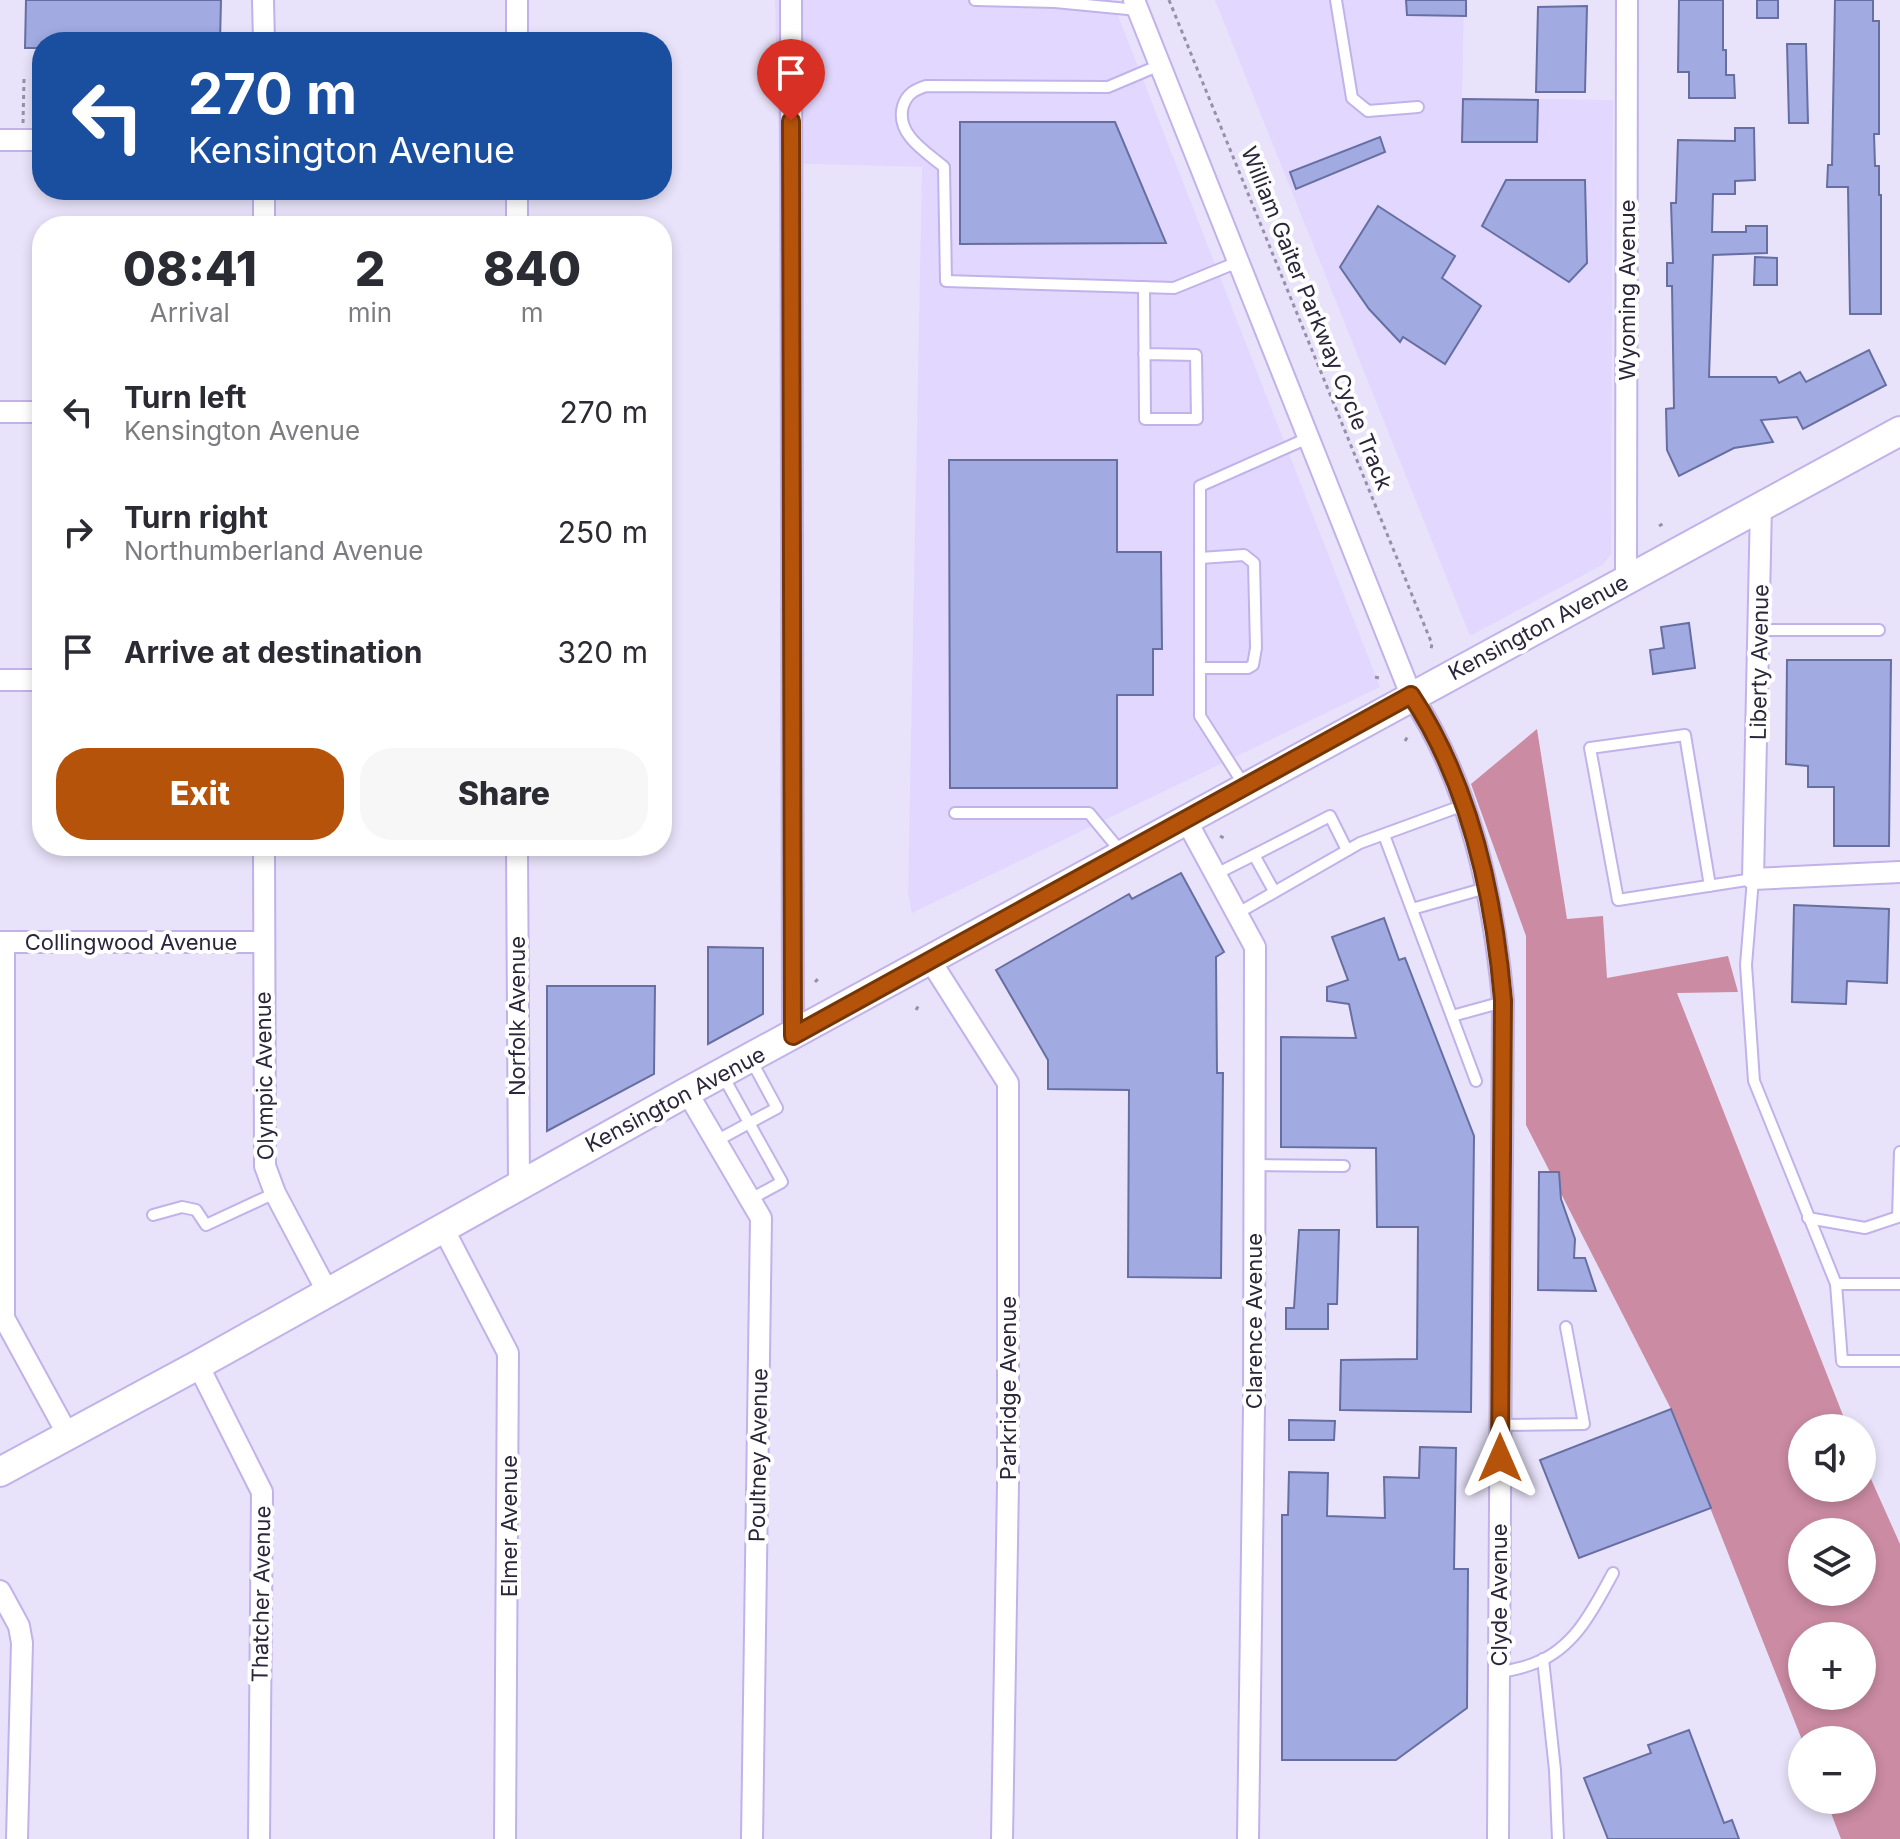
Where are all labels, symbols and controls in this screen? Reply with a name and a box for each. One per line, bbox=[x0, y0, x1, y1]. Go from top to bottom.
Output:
pin bbox=[757, 39, 825, 121]
icon: arrive bbox=[769, 51, 813, 95]
text: 270 m bbox=[188, 60, 357, 128]
icon: left bbox=[56, 64, 160, 168]
text: Kensington Avenue bbox=[188, 128, 515, 172]
street label: William Gaiter Parkway Cycle Track bbox=[1236, 143, 1398, 493]
street label: Wyoming Avenue bbox=[1614, 199, 1640, 381]
text: 08:41 bbox=[123, 239, 257, 298]
text: 2 bbox=[355, 239, 385, 298]
text: 840 bbox=[483, 239, 581, 298]
text: Arrival bbox=[150, 297, 230, 328]
text: min bbox=[348, 297, 392, 328]
text: m bbox=[521, 297, 543, 328]
text: Turn left bbox=[124, 379, 246, 415]
icon: left bbox=[56, 390, 100, 434]
text: 270 m bbox=[560, 394, 648, 430]
text: Kensington Avenue bbox=[124, 415, 360, 446]
text: Turn right bbox=[124, 499, 268, 535]
icon: right bbox=[56, 510, 100, 554]
text: 250 m bbox=[558, 514, 648, 550]
text: Northumberland Avenue bbox=[124, 535, 424, 566]
street label: Kensington Avenue bbox=[1444, 569, 1632, 685]
street label: Liberty Avenue bbox=[1745, 584, 1773, 740]
icon: arrive bbox=[56, 630, 100, 674]
text: Arrive at destination bbox=[124, 634, 422, 670]
text: 320 m bbox=[558, 634, 648, 670]
button: Exit bbox=[56, 748, 344, 840]
button: Share bbox=[360, 748, 648, 840]
street label: Collingwood Avenue bbox=[25, 929, 237, 955]
street label: Norfolk Avenue bbox=[504, 936, 530, 1096]
street label: Olympic Avenue bbox=[250, 991, 278, 1161]
street label: Kensington Avenue bbox=[581, 1041, 769, 1157]
street label: Clarence Avenue bbox=[1241, 1233, 1267, 1409]
street label: Parkridge Avenue bbox=[995, 1296, 1021, 1480]
street label: Poultney Avenue bbox=[743, 1368, 773, 1542]
map controls bbox=[1788, 1414, 1876, 1814]
button: sound bbox=[1788, 1414, 1876, 1502]
position arrow bbox=[1458, 1416, 1542, 1500]
street label: Elmer Avenue bbox=[496, 1455, 522, 1597]
street label: Thatcher Avenue bbox=[246, 1505, 276, 1683]
button: layers bbox=[1788, 1518, 1876, 1606]
street label: Clyde Avenue bbox=[1486, 1523, 1512, 1667]
button: + bbox=[1788, 1622, 1876, 1710]
button: − bbox=[1788, 1726, 1876, 1814]

